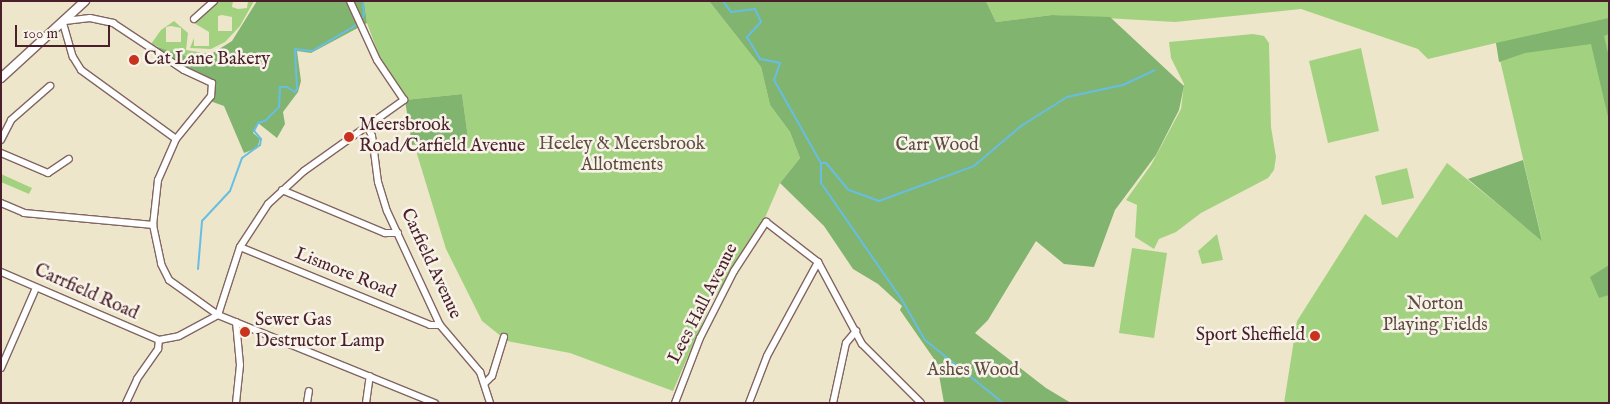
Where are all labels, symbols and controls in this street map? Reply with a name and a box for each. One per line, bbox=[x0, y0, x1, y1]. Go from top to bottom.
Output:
scale bar bbox=[18, 15, 112, 47]
text: 100 m bbox=[23, 24, 58, 43]
place label: Cat Lane Bakery bbox=[144, 49, 270, 71]
marker: Cat Lane Bakery bbox=[128, 54, 140, 66]
place label: Meersbrook Road/Carfield Avenue bbox=[359, 116, 525, 158]
marker: Meersbrook Road/Carfield Avenue bbox=[343, 131, 355, 143]
park label: Heeley & Meersbrook Allotments bbox=[539, 135, 705, 178]
park label: Carr Wood bbox=[895, 135, 979, 157]
street label: Carfield Avenue bbox=[395, 205, 465, 323]
street label: Lees Hall Avenue bbox=[664, 240, 744, 368]
street label: Lismore Road bbox=[291, 244, 399, 304]
street label: Carrfield Road bbox=[31, 260, 141, 326]
park label: Norton Playing Fields bbox=[1382, 295, 1488, 338]
place label: Sewer Gas Destructor Lamp bbox=[255, 311, 384, 354]
place label: Sport Sheffield bbox=[1196, 325, 1305, 347]
marker: Sewer Gas Destructor Lamp bbox=[239, 326, 251, 338]
marker: Sport Sheffield bbox=[1309, 330, 1321, 342]
park label: Ashes Wood bbox=[927, 360, 1019, 382]

